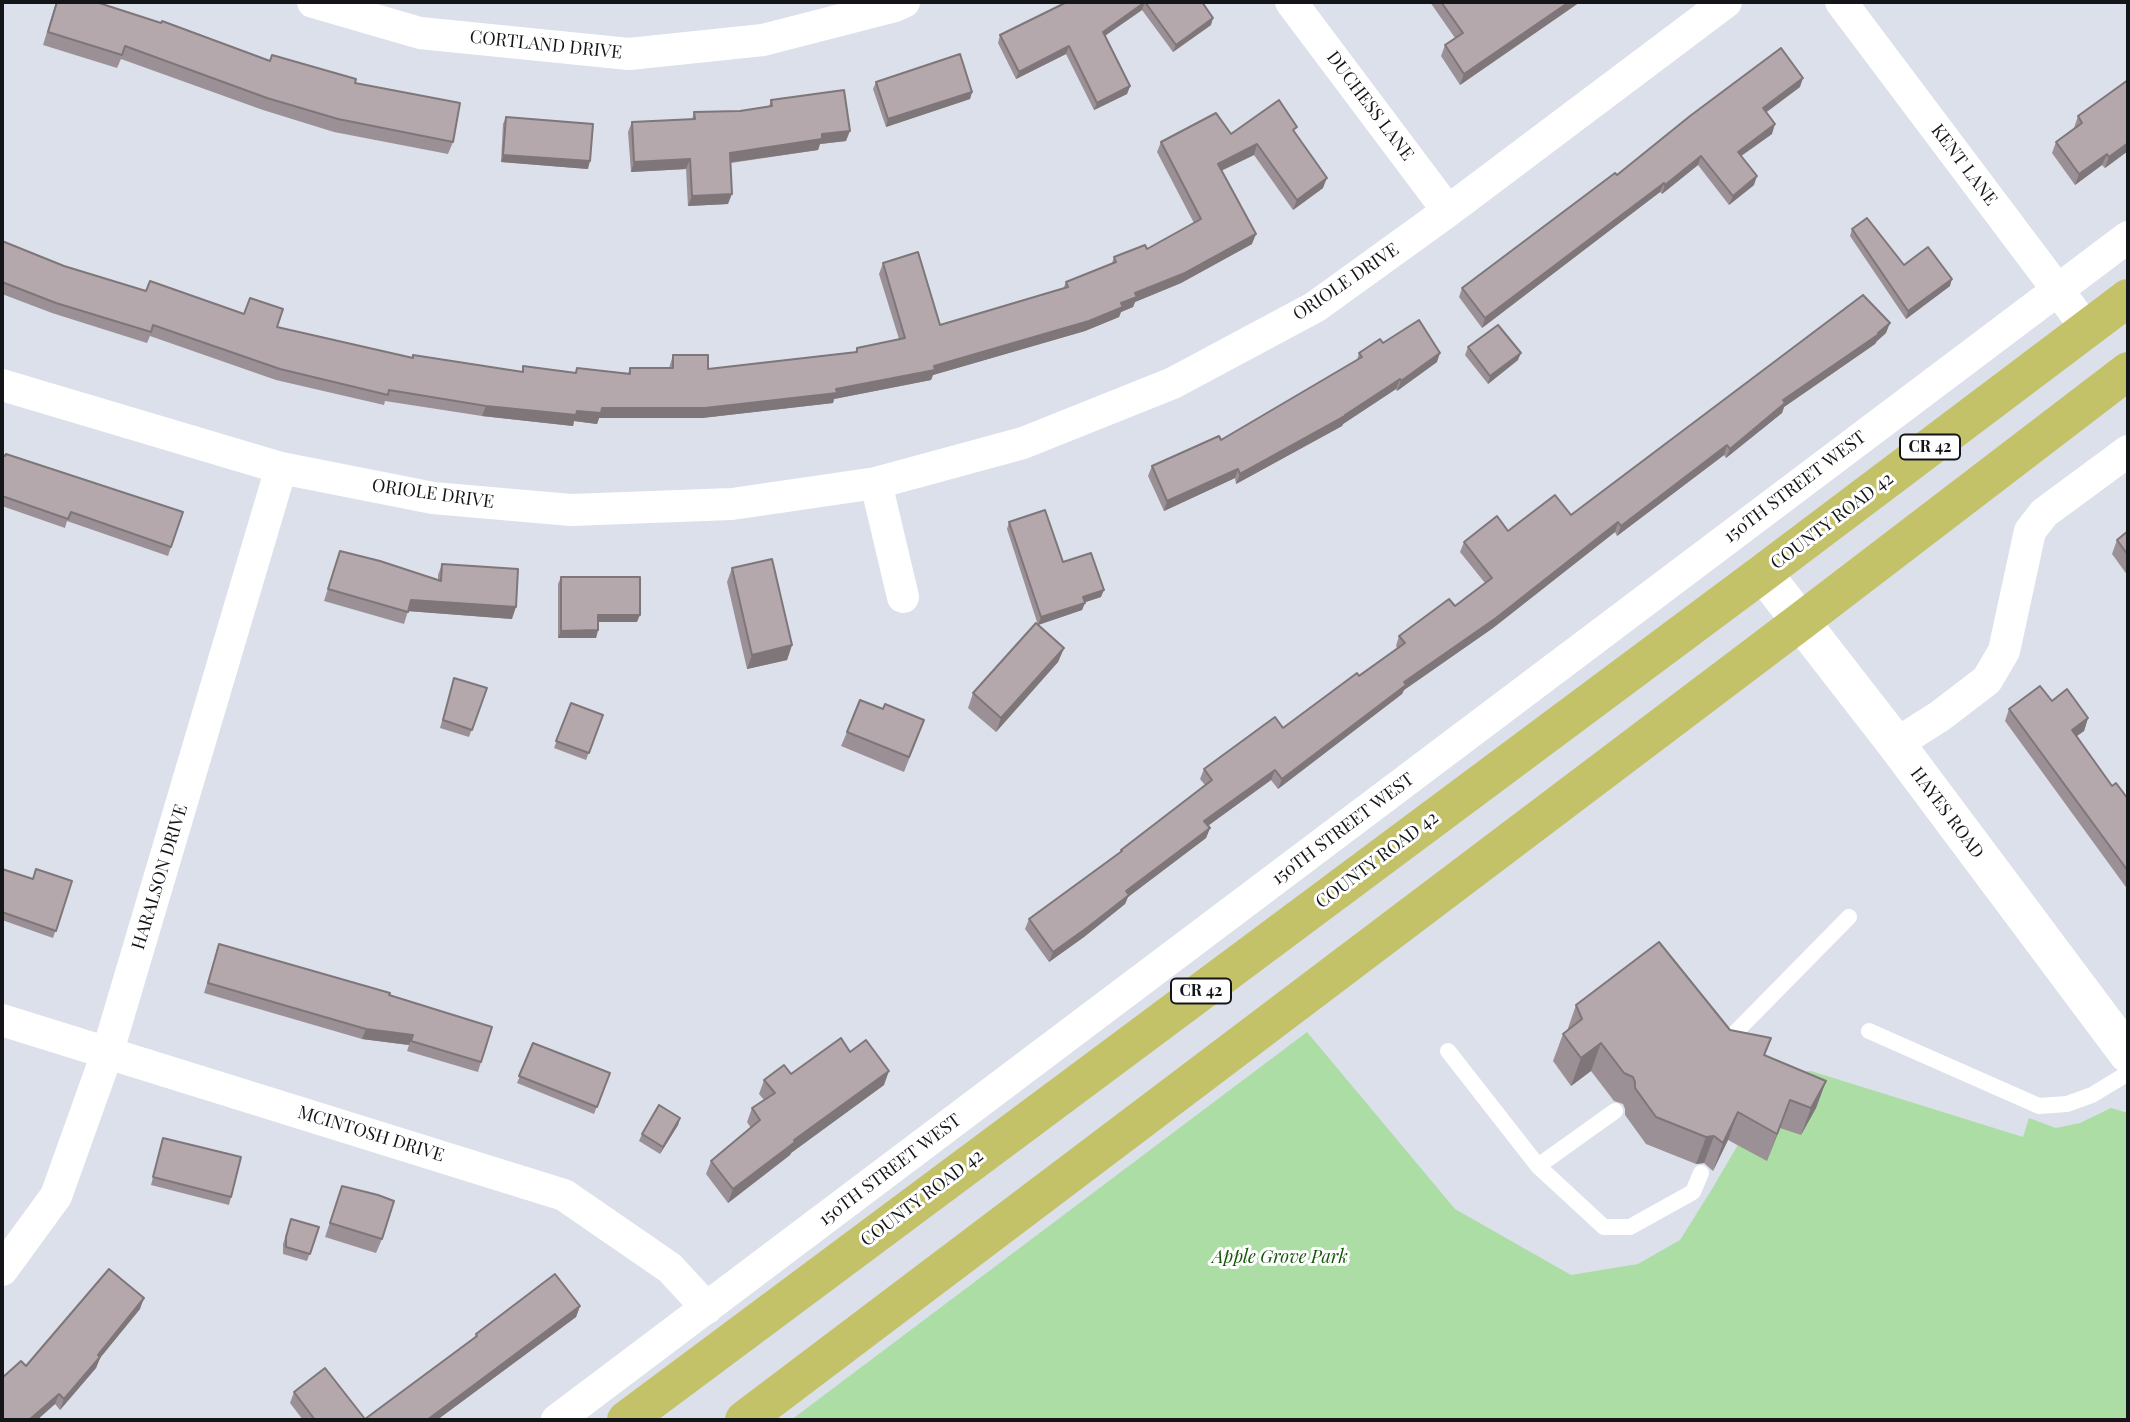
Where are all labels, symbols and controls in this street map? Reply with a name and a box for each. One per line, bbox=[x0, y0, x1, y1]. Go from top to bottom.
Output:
street label: CORTLAND DRIVE bbox=[469, 26, 623, 64]
street label: DUCHESS LANE bbox=[1322, 47, 1418, 165]
street label: KENT LANE bbox=[1926, 120, 2002, 210]
street label: ORIOLE DRIVE bbox=[1289, 239, 1403, 325]
street label: 150TH STREET WEST bbox=[1720, 427, 1870, 547]
road number: CR 42 bbox=[1900, 434, 1960, 460]
street label: COUNTY ROAD 42 bbox=[1767, 468, 1897, 574]
street label: ORIOLE DRIVE bbox=[371, 475, 495, 513]
street label: HAYES ROAD bbox=[1906, 763, 1988, 863]
street label: 150TH STREET WEST bbox=[1268, 769, 1418, 889]
street label: HARALSON DRIVE bbox=[128, 802, 192, 952]
street label: COUNTY ROAD 42 bbox=[1312, 807, 1442, 913]
road number: CR 42 bbox=[1171, 979, 1231, 1004]
street label: MCINTOSH DRIVE bbox=[295, 1101, 447, 1167]
street label: 150TH STREET WEST bbox=[815, 1110, 965, 1230]
street label: COUNTY ROAD 42 bbox=[857, 1145, 987, 1251]
park label: Apple Grove Park bbox=[1212, 1246, 1348, 1268]

